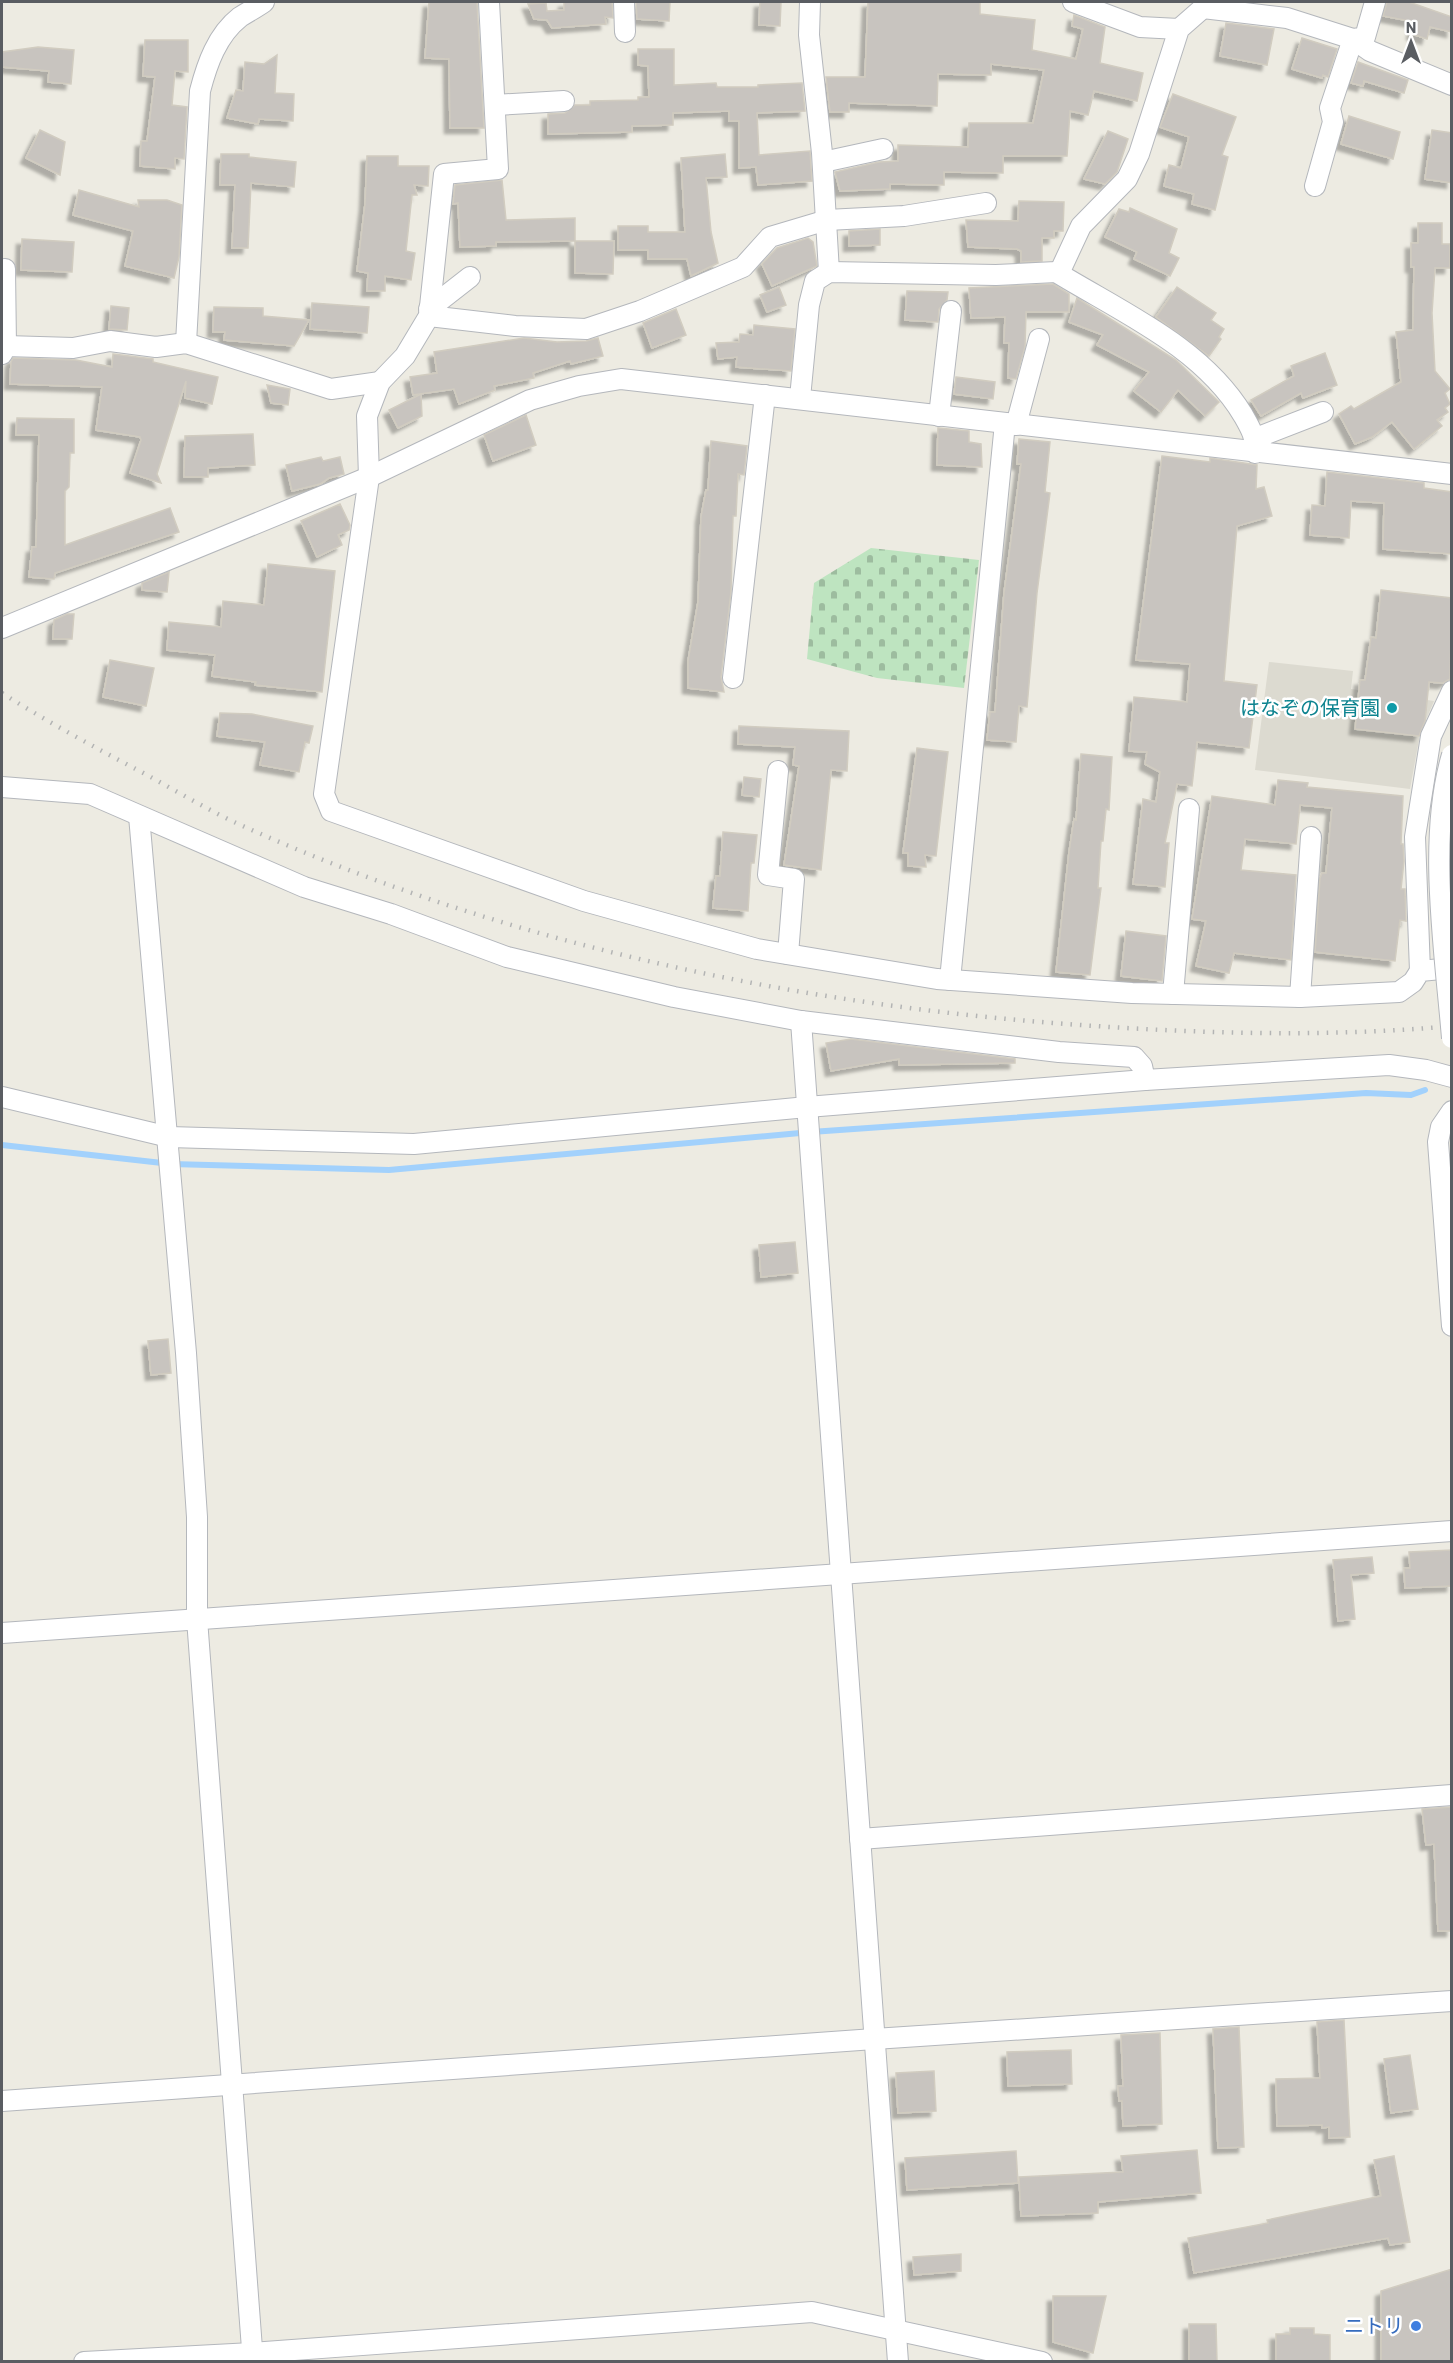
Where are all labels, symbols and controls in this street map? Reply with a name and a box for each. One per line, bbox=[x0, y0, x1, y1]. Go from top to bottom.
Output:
north arrow bbox=[1381, 12, 1441, 72]
text: N bbox=[1406, 17, 1416, 36]
place label: はなぞの保育園 bbox=[1240, 695, 1380, 719]
marker: はなぞの保育園 bbox=[1385, 701, 1399, 715]
place label: ニトリ bbox=[1344, 2313, 1404, 2337]
marker: ニトリ bbox=[1409, 2319, 1423, 2333]

